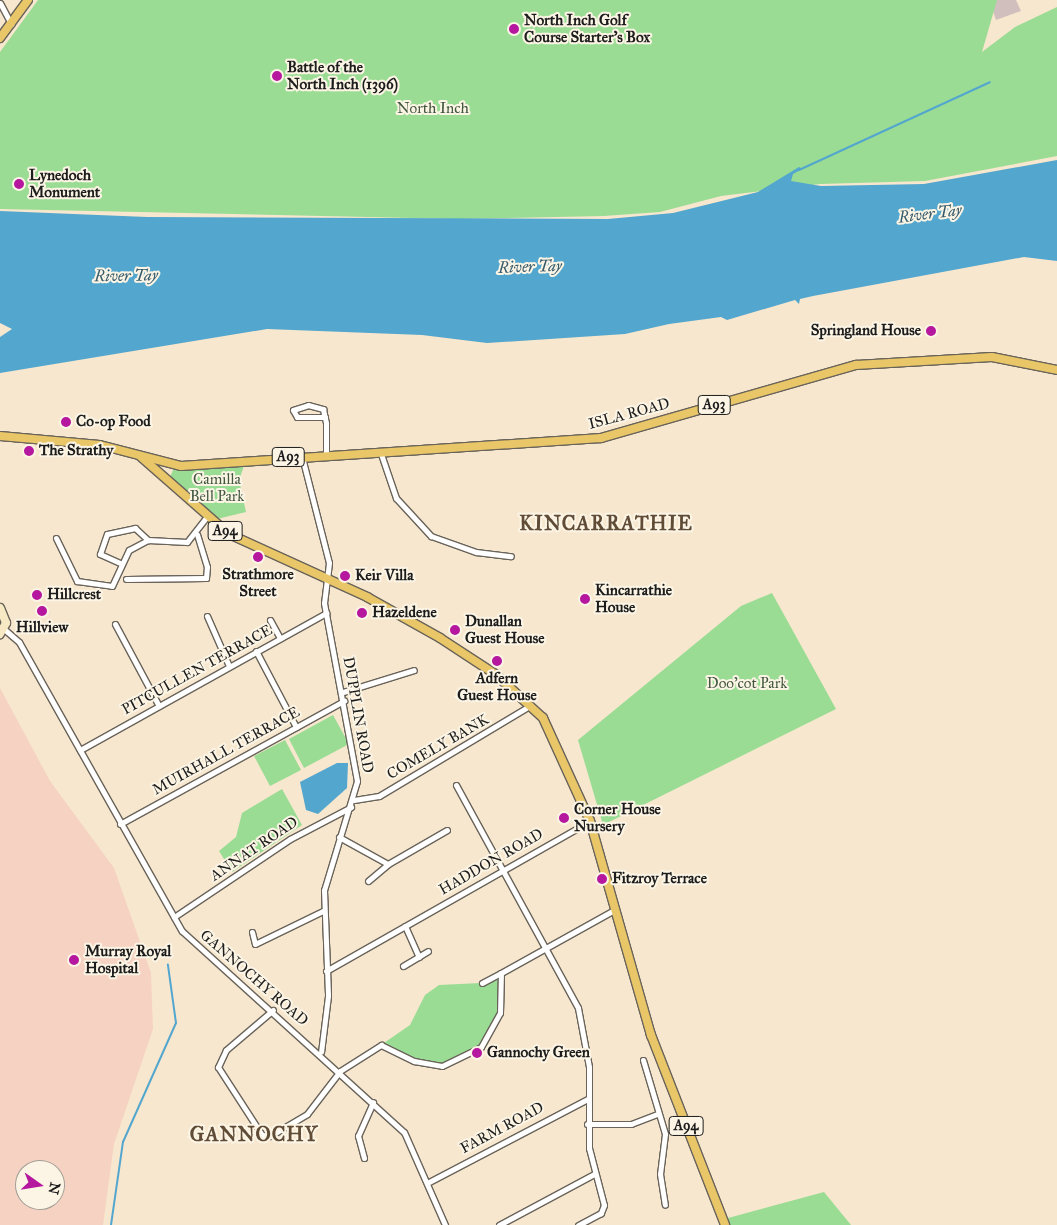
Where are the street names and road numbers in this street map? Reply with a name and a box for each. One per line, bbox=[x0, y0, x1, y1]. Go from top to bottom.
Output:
road number: A93 bbox=[696, 394, 732, 416]
street label: ISLA ROAD bbox=[586, 395, 672, 433]
road number: A93 bbox=[270, 446, 306, 468]
road number: A94 bbox=[208, 520, 242, 542]
street label: PITCULLEN TERRACE bbox=[119, 621, 275, 719]
street label: DUPPLIN ROAD bbox=[339, 656, 377, 774]
street label: MUIRHALL TERRACE bbox=[149, 703, 303, 799]
street label: COMELY BANK bbox=[384, 711, 492, 783]
street label: ANNAT ROAD bbox=[207, 813, 301, 885]
street label: HADDON ROAD bbox=[436, 825, 546, 899]
street label: GANNOCHY ROAD bbox=[196, 926, 312, 1030]
street label: FARM ROAD bbox=[457, 1098, 547, 1158]
road number: A94 bbox=[668, 1114, 704, 1138]

